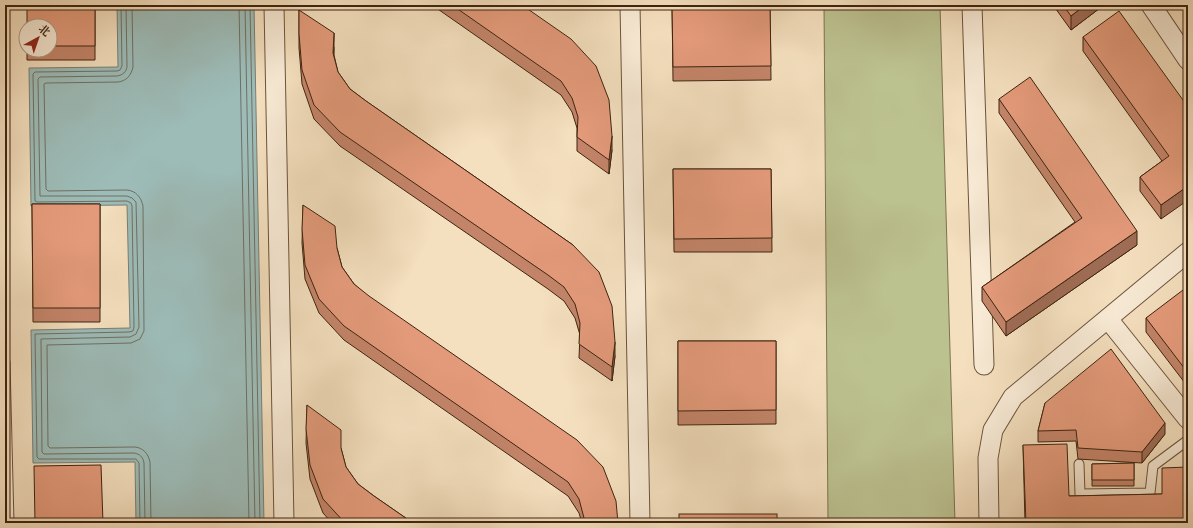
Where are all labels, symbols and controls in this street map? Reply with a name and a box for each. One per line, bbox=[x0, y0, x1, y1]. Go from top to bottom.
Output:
north arrow bbox=[18, 18, 58, 58]
text: 北 bbox=[35, 22, 52, 40]

